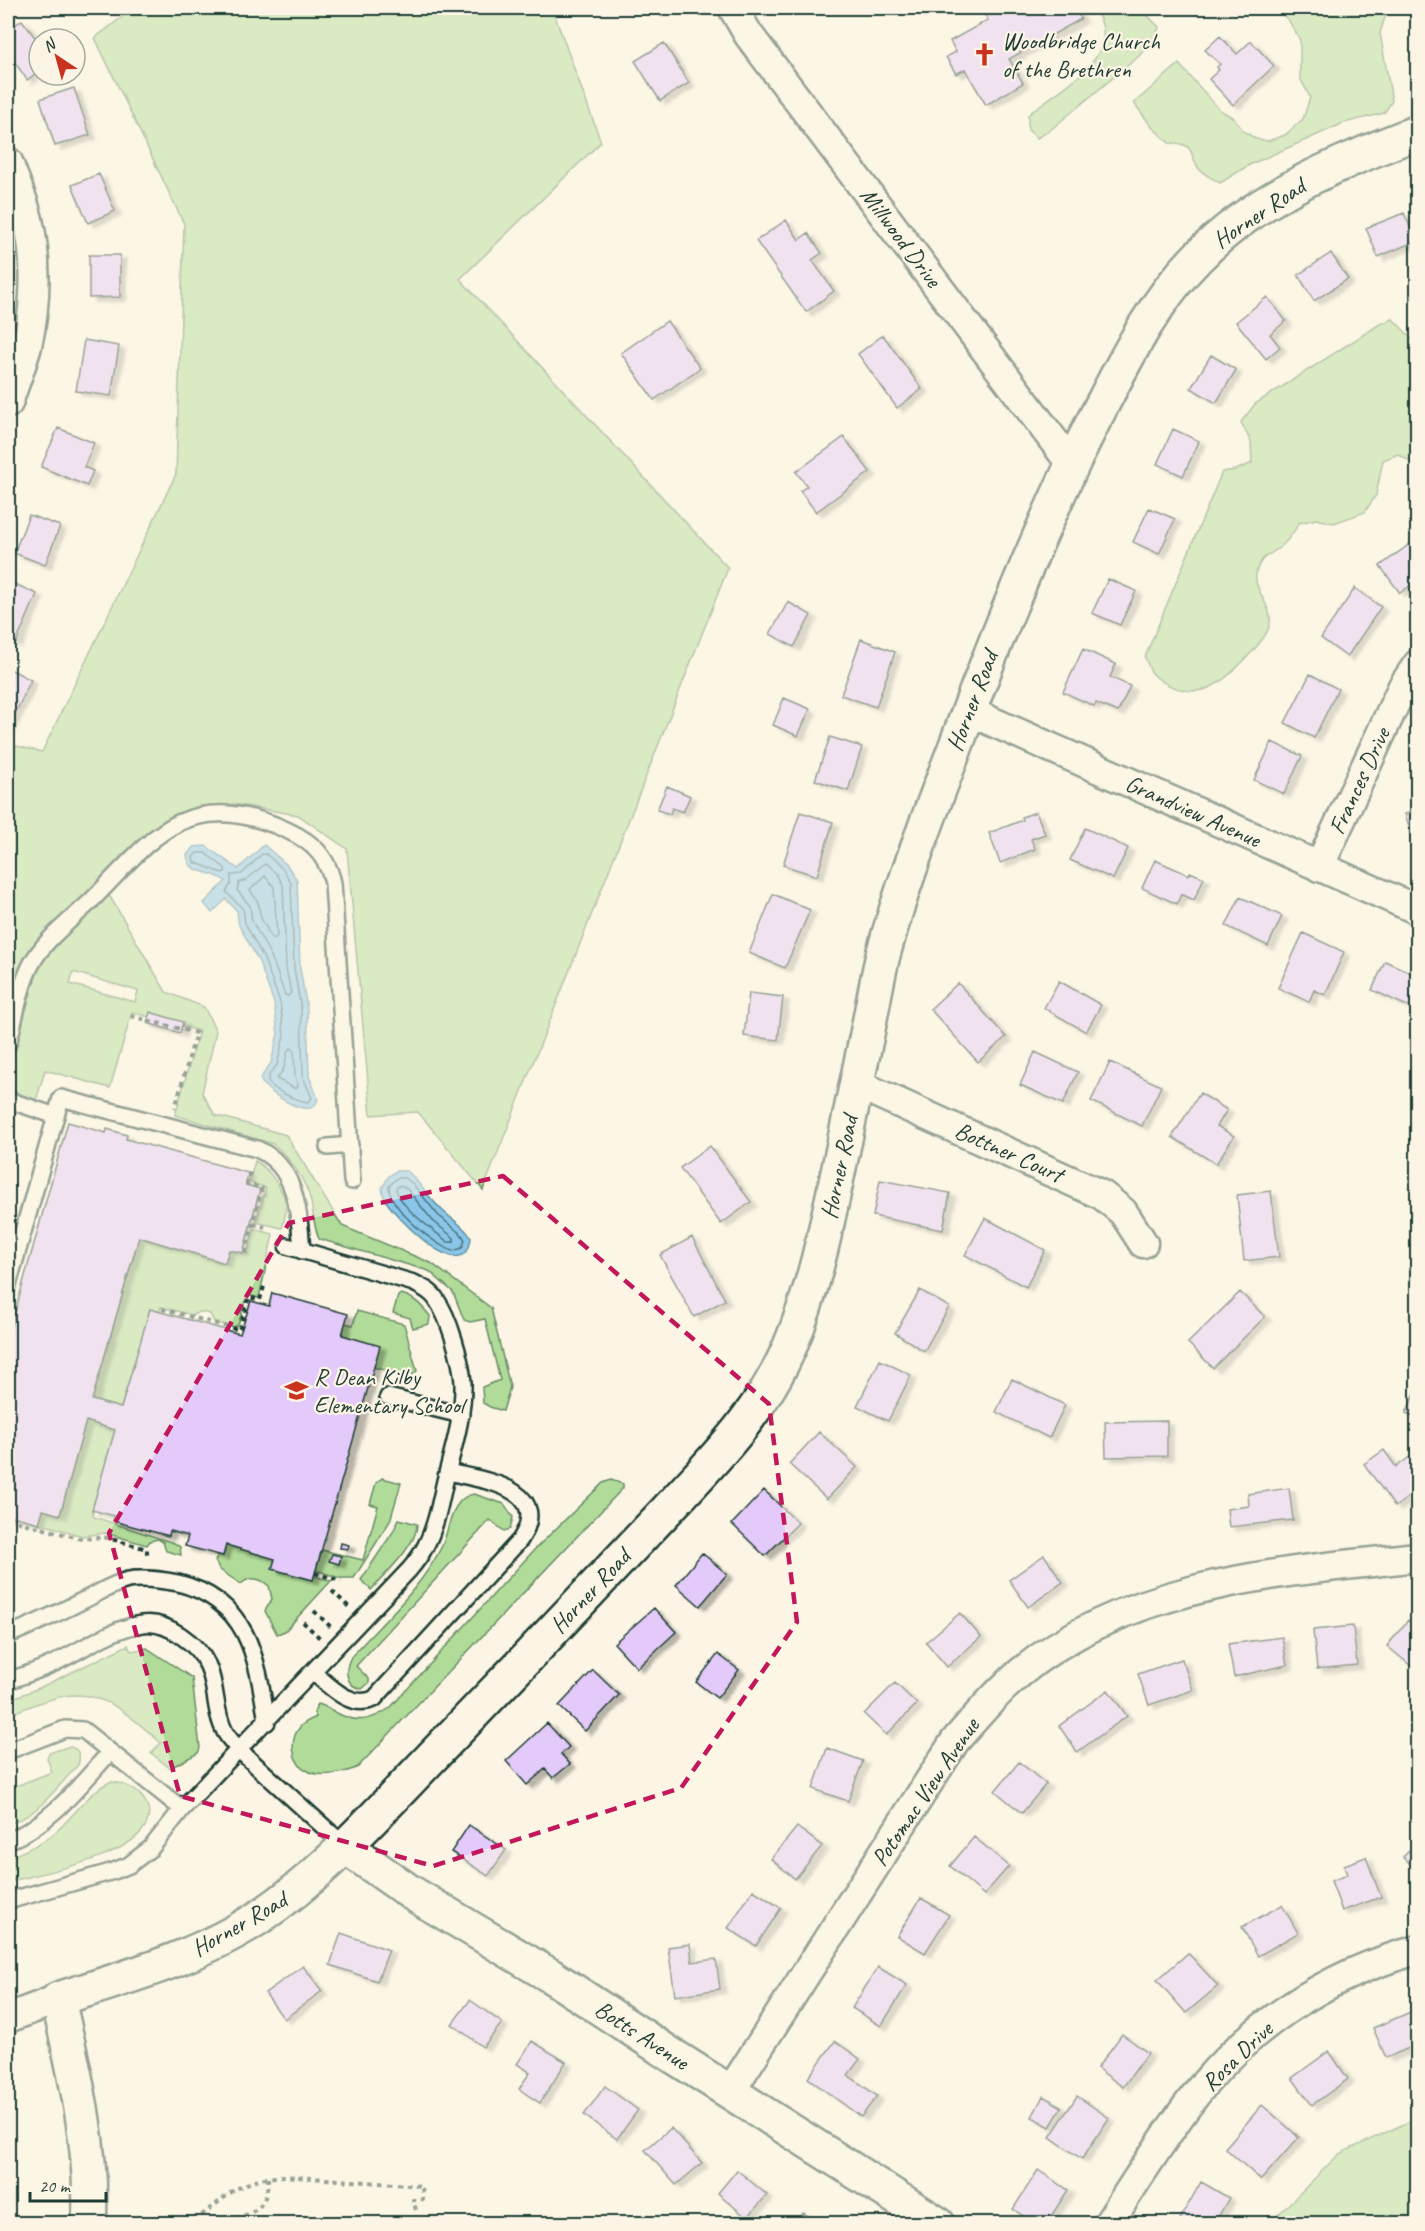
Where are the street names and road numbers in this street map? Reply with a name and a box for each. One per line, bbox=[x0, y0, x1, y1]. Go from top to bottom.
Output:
street label: Horner Road bbox=[1207, 169, 1314, 255]
street label: Millwood Drive bbox=[854, 181, 950, 295]
street label: Horner Road bbox=[939, 643, 1006, 755]
street label: Frances Drive bbox=[1321, 721, 1398, 839]
street label: Grandview Avenue bbox=[1121, 768, 1267, 855]
street label: Horner Road bbox=[813, 1109, 865, 1221]
street label: Bottner Court bbox=[950, 1115, 1070, 1190]
street label: Horner Road bbox=[543, 1540, 639, 1640]
street label: Potomac View Avenue bbox=[864, 1710, 987, 1872]
street label: Horner Road bbox=[186, 1883, 295, 1963]
street label: Botts Avenue bbox=[589, 1994, 696, 2078]
street label: Rosa Drive bbox=[1195, 2013, 1280, 2097]

